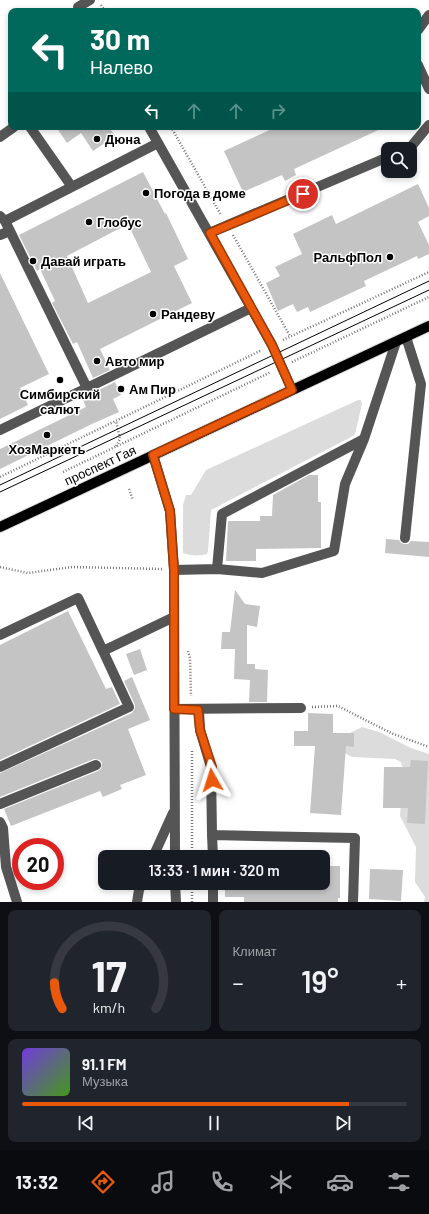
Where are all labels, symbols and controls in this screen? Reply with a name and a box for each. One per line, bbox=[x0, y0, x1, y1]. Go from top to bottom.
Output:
text: 30 m bbox=[90, 22, 150, 56]
icon: left bbox=[24, 24, 76, 76]
text: Налево bbox=[90, 56, 153, 78]
icon: left bbox=[141, 100, 163, 122]
icon: ahead bbox=[183, 100, 205, 122]
icon: ahead bbox=[225, 100, 247, 122]
icon: right bbox=[267, 100, 289, 122]
place label: Дюна bbox=[105, 131, 141, 147]
marker: Дюна bbox=[92, 134, 102, 144]
map controls bbox=[381, 142, 417, 178]
button: search bbox=[381, 142, 417, 178]
pin bbox=[286, 177, 320, 211]
icon: arrive bbox=[292, 183, 314, 205]
place label: Погода в доме bbox=[154, 185, 246, 201]
marker: Погода в доме bbox=[141, 188, 151, 198]
place label: Глобус bbox=[97, 214, 142, 230]
marker: Глобус bbox=[84, 217, 94, 227]
place label: РальфПол bbox=[313, 249, 382, 265]
marker: РальфПол bbox=[385, 252, 395, 262]
place label: Давай играть bbox=[41, 253, 126, 269]
marker: Давай играть bbox=[28, 256, 38, 266]
place label: Рандеву bbox=[161, 306, 216, 322]
marker: Рандеву bbox=[148, 309, 158, 319]
place label: Авто мир bbox=[105, 353, 165, 369]
marker: Авто мир bbox=[92, 356, 102, 366]
marker: Симбирский салют bbox=[55, 375, 65, 385]
place label: Ам Пир bbox=[129, 381, 176, 397]
marker: Ам Пир bbox=[116, 384, 126, 394]
place label: Симбирский салют bbox=[20, 386, 100, 417]
marker: ХозМаркеть bbox=[42, 430, 52, 440]
place label: ХозМаркеть bbox=[9, 441, 85, 457]
street label: проспект Гая bbox=[62, 441, 138, 489]
position arrow bbox=[191, 759, 233, 801]
speed limit sign: 20 bbox=[12, 838, 64, 890]
text: 13:33 · 1 мин · 320 m bbox=[148, 861, 280, 879]
text: Климат bbox=[233, 943, 277, 959]
text: 17 bbox=[92, 949, 127, 999]
text: 19° bbox=[301, 963, 339, 999]
text: − bbox=[233, 969, 244, 995]
text: + bbox=[396, 969, 407, 995]
text: km/h bbox=[93, 998, 125, 1015]
text: 91.1 FM bbox=[82, 1055, 126, 1073]
text: Музыка bbox=[82, 1073, 128, 1089]
icon: previous bbox=[75, 1112, 97, 1134]
icon: pause bbox=[203, 1112, 225, 1134]
icon: next bbox=[332, 1112, 354, 1134]
icon: directions bbox=[89, 1168, 117, 1196]
icon: music bbox=[149, 1168, 177, 1196]
icon: phone bbox=[208, 1168, 236, 1196]
icon: climate bbox=[267, 1168, 295, 1196]
icon: car bbox=[326, 1168, 354, 1196]
icon: filters bbox=[385, 1168, 413, 1196]
text: 13:32 bbox=[16, 1171, 58, 1193]

